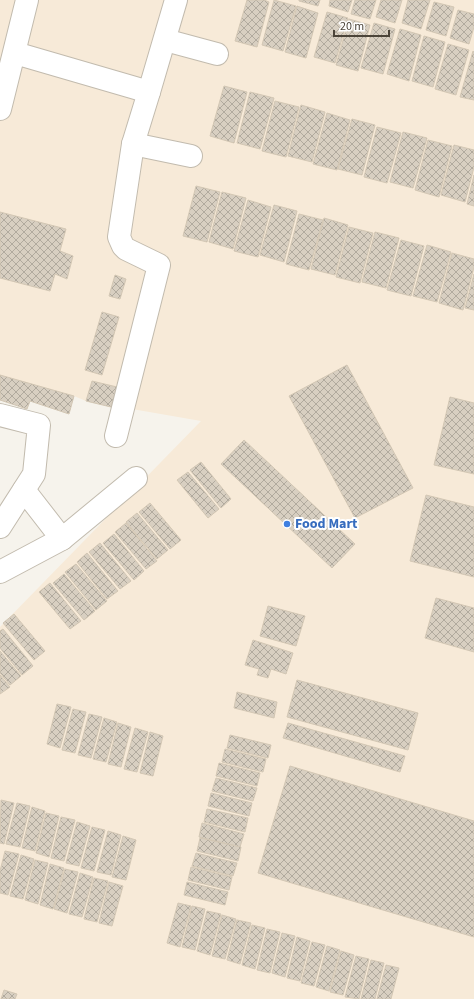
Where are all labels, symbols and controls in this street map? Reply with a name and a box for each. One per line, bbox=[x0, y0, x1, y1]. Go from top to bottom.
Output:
scale bar bbox=[334, 12, 389, 38]
text: 20 m bbox=[340, 18, 364, 35]
place label: Food Mart bbox=[295, 514, 358, 534]
marker: Food Mart bbox=[282, 519, 292, 529]

